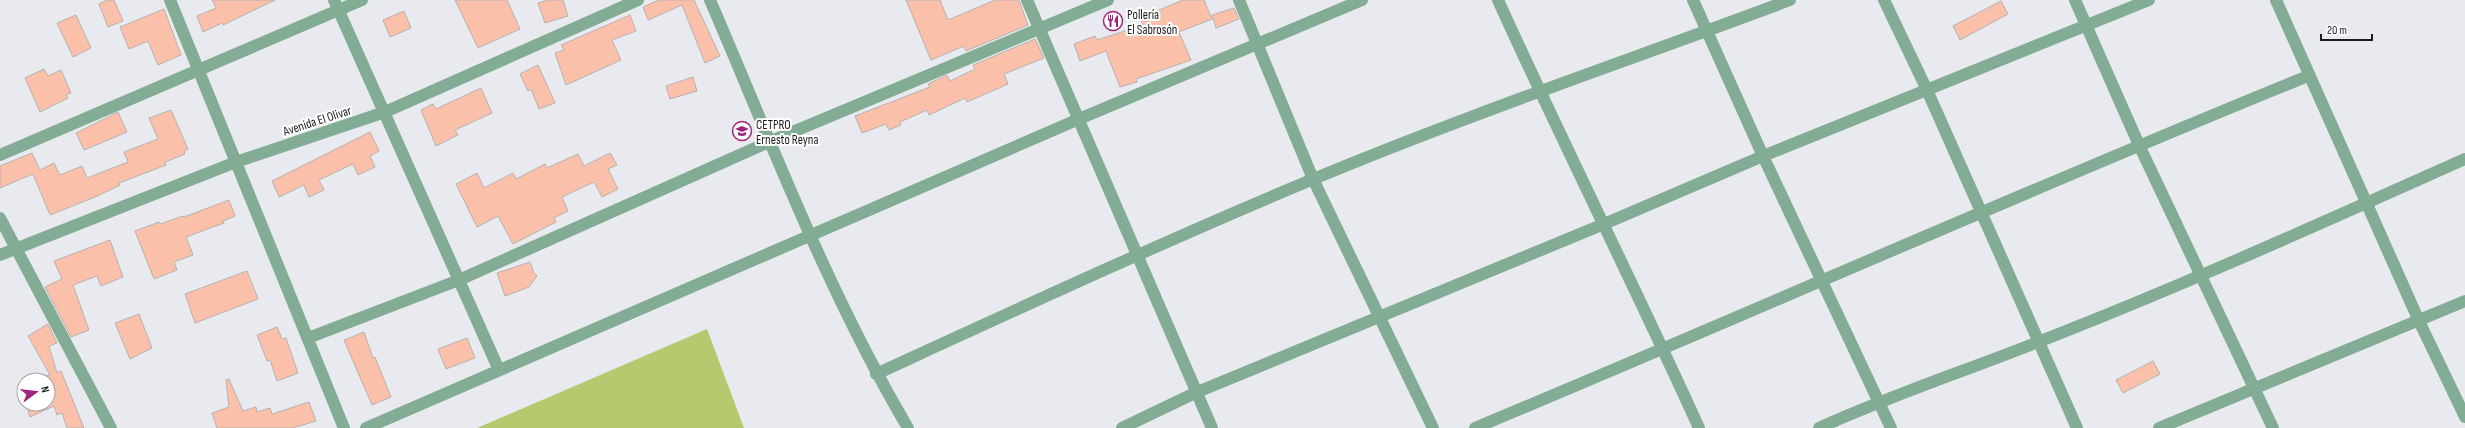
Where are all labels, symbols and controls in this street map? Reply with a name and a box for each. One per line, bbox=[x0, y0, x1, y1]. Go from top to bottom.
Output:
place label: Pollería El Sabrosón bbox=[1127, 7, 1177, 38]
restaurant icon: Pollería El Sabrosón bbox=[1102, 10, 1124, 32]
scale bar bbox=[2321, 16, 2372, 42]
text: 20 m bbox=[2327, 23, 2347, 38]
street label: Avenida El Olivar bbox=[280, 102, 354, 140]
place label: CETPRO Ernesto Reyna bbox=[756, 117, 818, 148]
school or university icon: CETPRO Ernesto Reyna bbox=[731, 120, 753, 142]
north arrow bbox=[16, 372, 56, 412]
text: N bbox=[38, 385, 52, 394]

